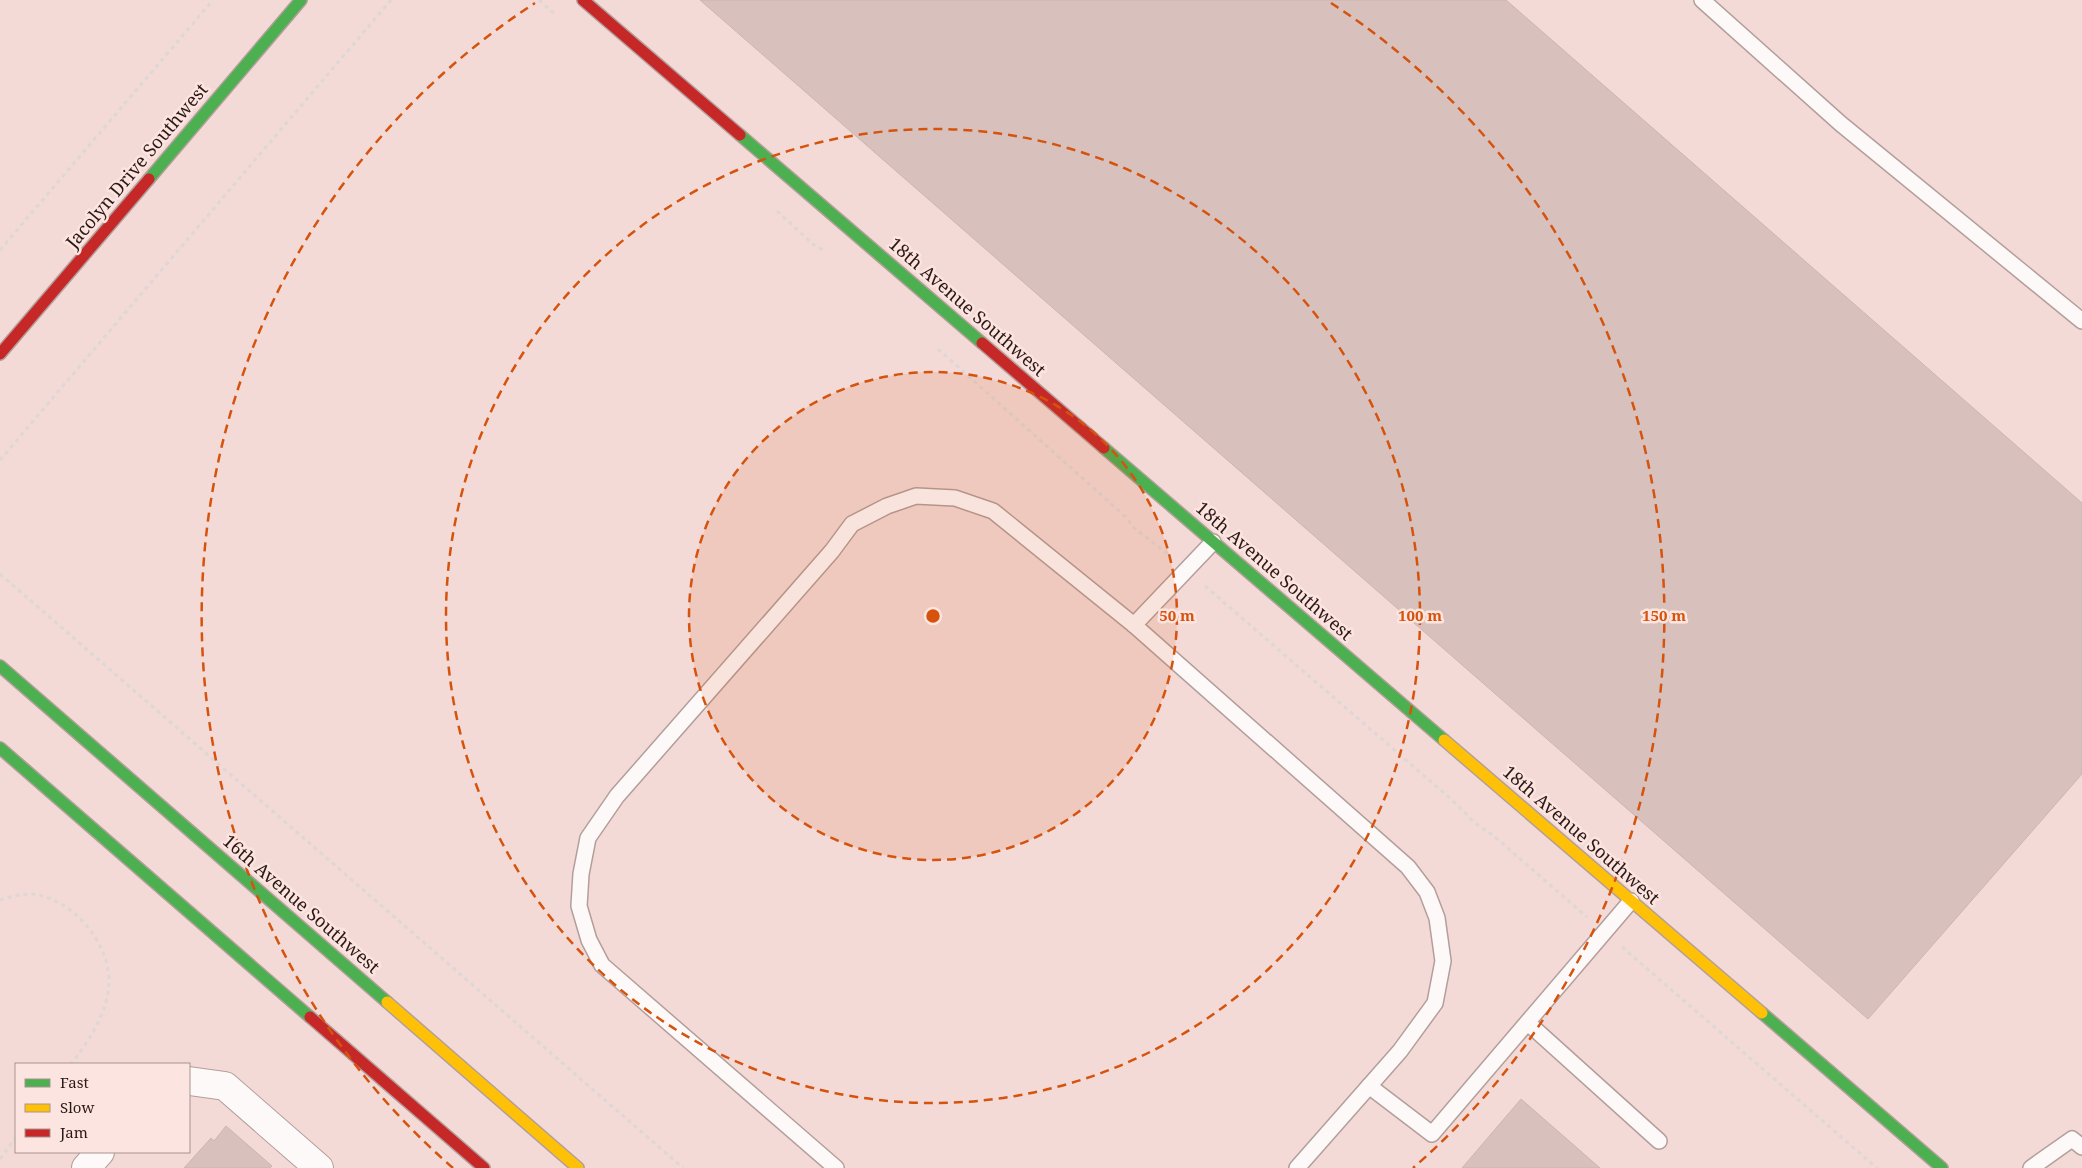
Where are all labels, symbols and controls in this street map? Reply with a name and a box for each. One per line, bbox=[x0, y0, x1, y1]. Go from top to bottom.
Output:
street label: Jacolyn Drive Southwest bbox=[59, 78, 213, 254]
street label: 18th Avenue Southwest bbox=[884, 231, 1051, 381]
street label: 18th Avenue Southwest bbox=[1191, 495, 1358, 645]
text: 50 m bbox=[1159, 605, 1195, 625]
text: 100 m bbox=[1398, 605, 1442, 625]
text: 150 m bbox=[1642, 605, 1686, 625]
centre of rings bbox=[924, 607, 942, 625]
street label: 18th Avenue Southwest bbox=[1498, 759, 1665, 909]
street label: 16th Avenue Southwest bbox=[218, 828, 385, 978]
legend bbox=[15, 1063, 190, 1153]
text: Fast bbox=[60, 1072, 89, 1092]
text: Slow bbox=[60, 1097, 94, 1117]
text: Jam bbox=[59, 1122, 88, 1142]

